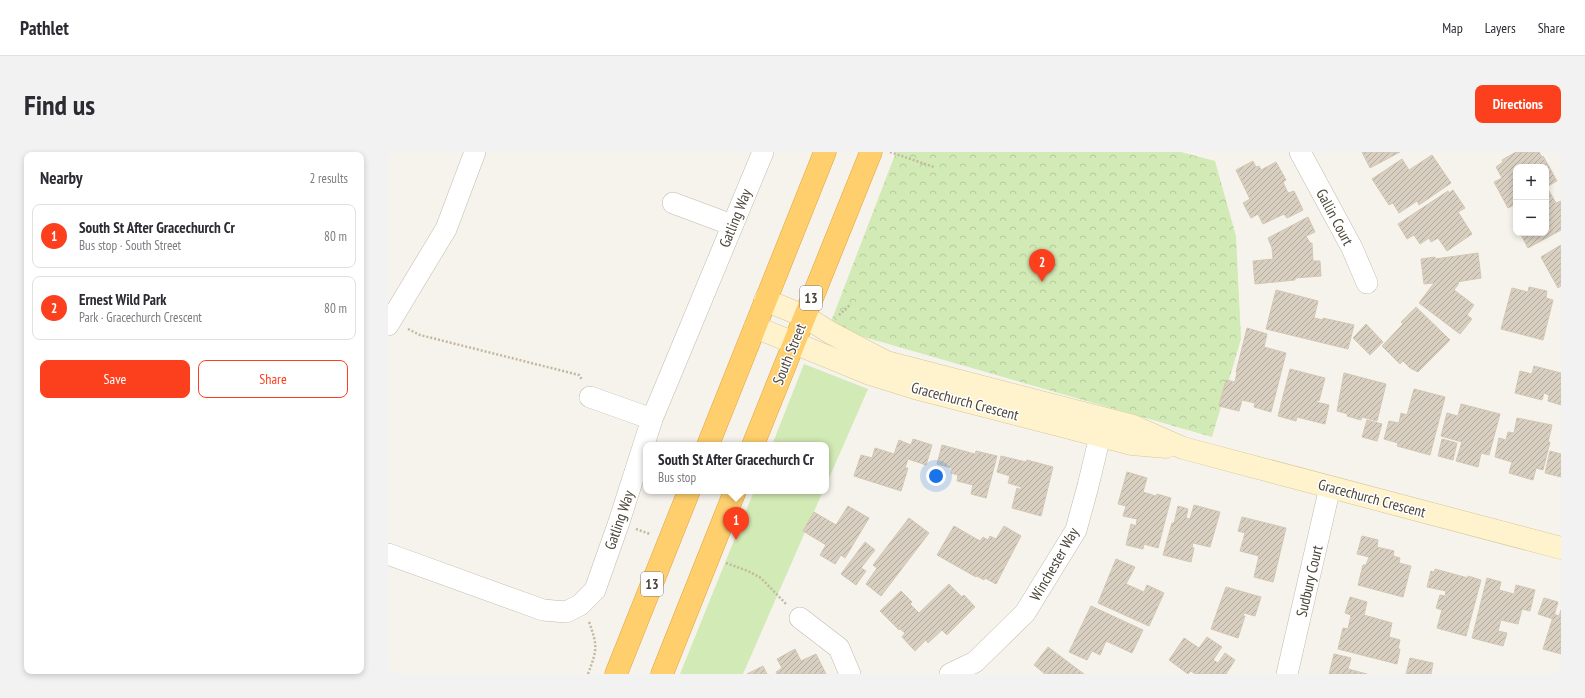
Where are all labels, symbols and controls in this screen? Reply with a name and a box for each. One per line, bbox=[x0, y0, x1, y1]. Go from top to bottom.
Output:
text: Pathlet bbox=[20, 16, 69, 40]
text: Map bbox=[1442, 19, 1463, 37]
text: Layers bbox=[1485, 19, 1516, 37]
text: Share bbox=[1538, 19, 1565, 37]
button: Directions bbox=[1475, 85, 1561, 123]
text: Find us bbox=[24, 86, 95, 123]
map controls bbox=[1513, 164, 1549, 236]
button: + bbox=[1513, 164, 1549, 200]
text: Nearby bbox=[40, 167, 83, 189]
text: 2 results bbox=[309, 170, 348, 187]
street label: Gallin Court bbox=[1312, 185, 1358, 249]
street label: Gatling Way bbox=[715, 186, 755, 250]
button: − bbox=[1513, 200, 1549, 236]
text: South St After Gracechurch Cr bbox=[79, 218, 235, 237]
text: 1 bbox=[51, 228, 57, 245]
text: 80 m bbox=[324, 228, 347, 245]
text: Bus stop · South Street bbox=[79, 237, 181, 254]
pin: 2 bbox=[1029, 249, 1055, 282]
road number: 13 bbox=[800, 286, 822, 310]
text: Ernest Wild Park bbox=[79, 290, 166, 309]
text: 2 bbox=[51, 300, 57, 317]
text: 80 m bbox=[324, 300, 347, 317]
text: Park · Gracechurch Crescent bbox=[79, 309, 202, 326]
street label: South Street bbox=[768, 321, 810, 387]
button: Save bbox=[40, 360, 190, 398]
button: Share bbox=[198, 360, 348, 398]
street label: Gracechurch Crescent bbox=[909, 378, 1021, 424]
popup bbox=[643, 442, 829, 494]
text: South St After Gracechurch Cr bbox=[658, 450, 814, 469]
your location bbox=[926, 466, 946, 486]
text: Bus stop bbox=[658, 469, 696, 486]
street label: Gracechurch Crescent bbox=[1316, 475, 1428, 521]
street label: Gatling Way bbox=[600, 488, 638, 552]
pin: 1 bbox=[723, 507, 749, 540]
street label: Winchester Way bbox=[1025, 524, 1083, 604]
street label: Sudbury Court bbox=[1292, 543, 1326, 619]
road number: 13 bbox=[641, 572, 663, 596]

